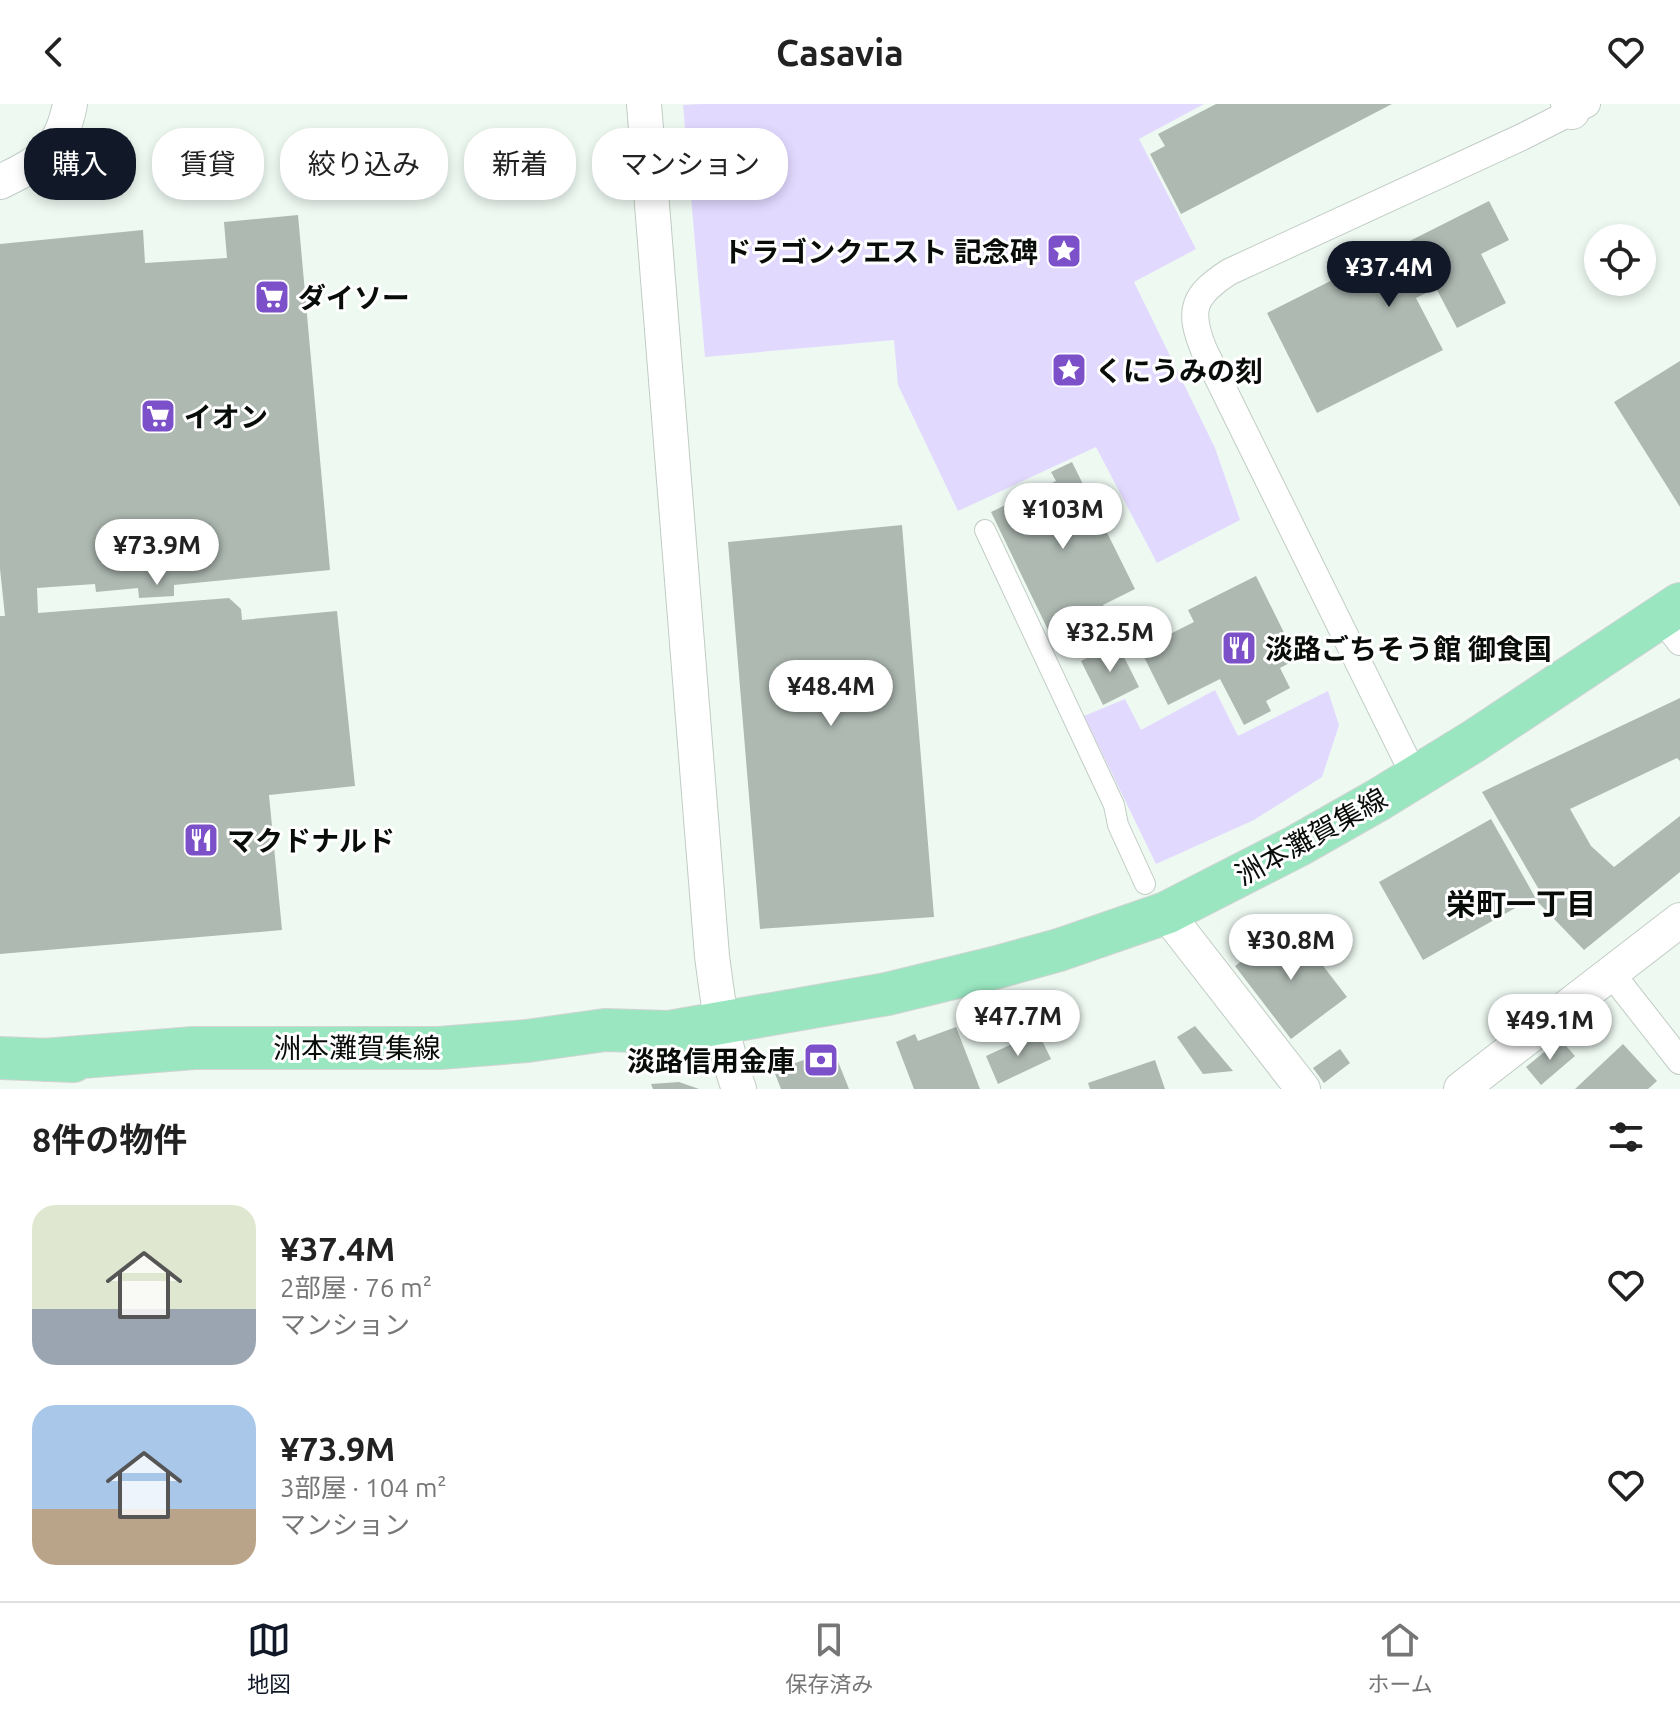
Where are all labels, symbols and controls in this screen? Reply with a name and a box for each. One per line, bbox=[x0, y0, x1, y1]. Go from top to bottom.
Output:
icon: back bbox=[32, 30, 76, 74]
icon: heart bbox=[1604, 30, 1648, 74]
text: Casavia bbox=[776, 32, 904, 73]
chip: 購入 bbox=[24, 128, 136, 200]
chip: 賃貸 bbox=[152, 128, 264, 200]
chip: 絞り込み bbox=[280, 128, 448, 200]
chip: 新着 bbox=[464, 128, 576, 200]
chip: マンション bbox=[592, 128, 788, 200]
map controls bbox=[1584, 224, 1656, 296]
button: locate bbox=[1584, 224, 1656, 296]
place icon: ドラゴンクエスト 記念碑 bbox=[1045, 232, 1083, 270]
place label: ドラゴンクエスト 記念碑 bbox=[723, 236, 1038, 267]
pin: ¥37.4M bbox=[1324, 241, 1454, 309]
text: ¥37.4M bbox=[1345, 252, 1433, 281]
supermarket icon: ダイソー bbox=[253, 278, 291, 316]
place label: ダイソー bbox=[298, 282, 410, 313]
place icon: くにうみの刻 bbox=[1050, 351, 1088, 389]
place label: くにうみの刻 bbox=[1095, 355, 1263, 386]
supermarket icon: イオン bbox=[139, 397, 177, 435]
place label: イオン bbox=[184, 401, 268, 432]
pin: ¥103M bbox=[1007, 483, 1119, 551]
text: ¥103M bbox=[1022, 494, 1104, 523]
pin: ¥73.9M bbox=[92, 519, 222, 587]
text: ¥73.9M bbox=[113, 530, 201, 559]
pin: ¥32.5M bbox=[1045, 606, 1175, 674]
text: ¥32.5M bbox=[1066, 617, 1154, 646]
restaurant icon: 淡路ごちそう館 御食国 bbox=[1220, 629, 1258, 667]
place label: 淡路ごちそう館 御食国 bbox=[1265, 633, 1552, 664]
pin: ¥48.4M bbox=[766, 660, 896, 728]
text: ¥48.4M bbox=[787, 671, 875, 700]
street label: 洲本灘賀集線 bbox=[1230, 782, 1392, 890]
restaurant icon: マクドナルド bbox=[182, 821, 220, 859]
place label: マクドナルド bbox=[227, 825, 395, 856]
district label: 栄町一丁目 bbox=[1446, 887, 1596, 921]
pin: ¥30.8M bbox=[1226, 914, 1356, 982]
text: ¥30.8M bbox=[1247, 925, 1335, 954]
pin: ¥47.7M bbox=[953, 990, 1083, 1058]
pin: ¥49.1M bbox=[1485, 994, 1615, 1062]
text: ¥47.7M bbox=[974, 1001, 1062, 1030]
text: ¥49.1M bbox=[1506, 1005, 1594, 1034]
street label: 洲本灘賀集線 bbox=[273, 1032, 441, 1063]
bank icon: 淡路信用金庫 bbox=[802, 1041, 840, 1079]
place label: 淡路信用金庫 bbox=[627, 1045, 795, 1076]
icon: filters bbox=[1604, 1115, 1648, 1159]
text: 8件の物件 bbox=[32, 1120, 187, 1158]
text: ¥37.4M bbox=[280, 1229, 395, 1267]
icon: home bbox=[96, 1237, 192, 1333]
icon: heart bbox=[1604, 1263, 1648, 1307]
text: 2部屋 · 76 m² bbox=[280, 1273, 432, 1302]
text: マンション bbox=[280, 1310, 410, 1339]
text: ¥73.9M bbox=[280, 1429, 395, 1467]
icon: home bbox=[96, 1437, 192, 1533]
icon: heart bbox=[1604, 1463, 1648, 1507]
text: 3部屋 · 104 m² bbox=[280, 1473, 447, 1502]
text: マンション bbox=[280, 1510, 410, 1539]
tab: 地図 bbox=[247, 1618, 291, 1698]
tab: 保存済み bbox=[785, 1618, 873, 1698]
tab: ホーム bbox=[1368, 1618, 1433, 1698]

